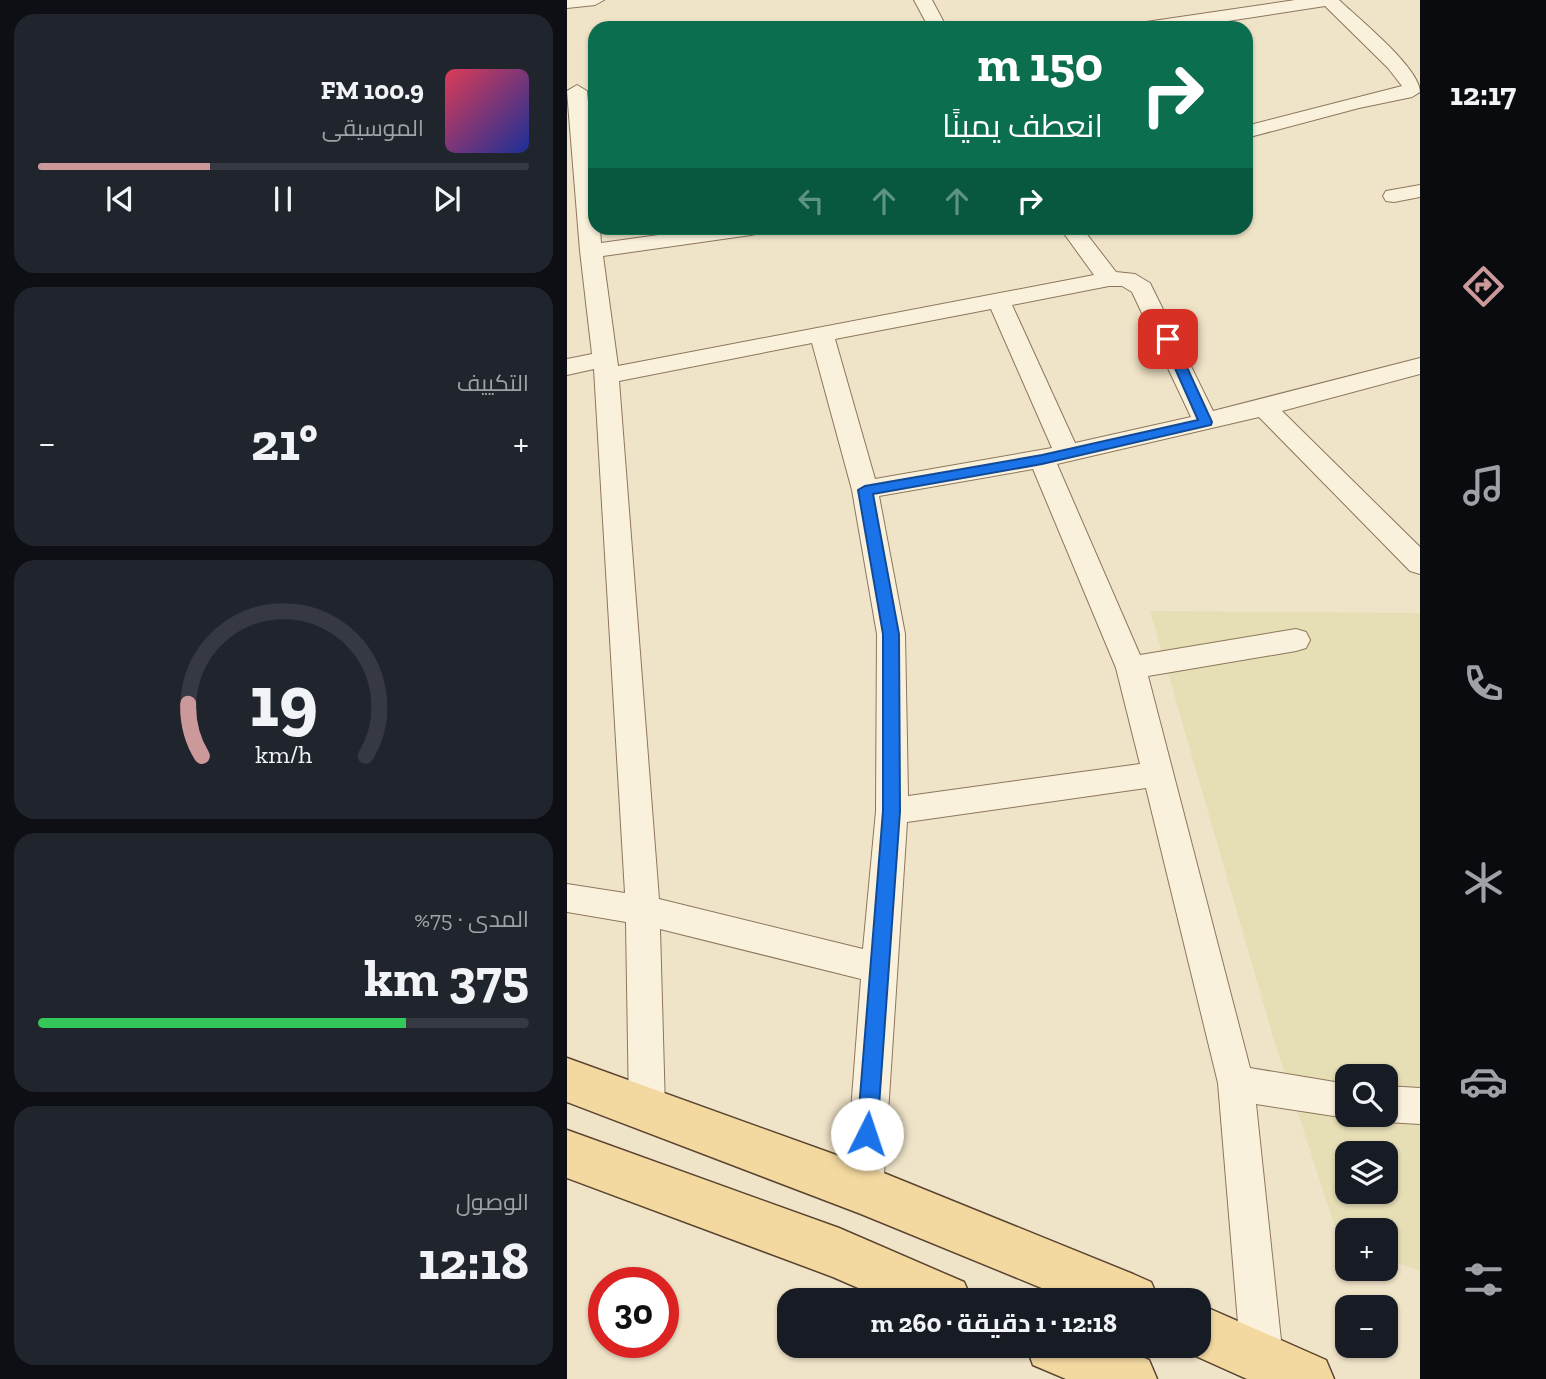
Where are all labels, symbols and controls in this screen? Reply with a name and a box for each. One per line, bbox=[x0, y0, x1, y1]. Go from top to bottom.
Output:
text: 150 m bbox=[977, 35, 1103, 94]
icon: right bbox=[1127, 49, 1218, 140]
text: 100.9 FM bbox=[321, 74, 424, 106]
text: 12:17 bbox=[1450, 75, 1516, 113]
text: انعطف يمينًا bbox=[942, 107, 1103, 145]
text: الموسيقى bbox=[322, 114, 424, 142]
icon: previous bbox=[101, 180, 139, 218]
icon: pause bbox=[264, 180, 302, 218]
icon: next bbox=[428, 180, 466, 218]
icon: left bbox=[792, 182, 830, 220]
icon: ahead bbox=[865, 182, 903, 220]
icon: ahead bbox=[938, 182, 976, 220]
icon: right bbox=[1011, 182, 1049, 220]
icon: directions bbox=[1459, 262, 1508, 311]
pin bbox=[1138, 309, 1198, 369]
icon: arrive bbox=[1149, 320, 1187, 358]
text: التكييف bbox=[457, 369, 529, 397]
text: 21° bbox=[251, 411, 318, 473]
text: − bbox=[38, 420, 56, 466]
text: + bbox=[513, 420, 529, 466]
icon: music bbox=[1459, 461, 1508, 510]
text: 19 bbox=[249, 657, 318, 745]
icon: phone bbox=[1459, 659, 1508, 708]
text: km/h bbox=[255, 738, 312, 768]
icon: climate bbox=[1459, 858, 1508, 907]
text: المدى · 75% bbox=[414, 905, 529, 933]
text: 375 km bbox=[364, 947, 529, 1009]
icon: car bbox=[1459, 1057, 1508, 1106]
map controls bbox=[1335, 1064, 1398, 1358]
button: search bbox=[1335, 1064, 1398, 1127]
position arrow bbox=[830, 1097, 904, 1171]
button: layers bbox=[1335, 1141, 1398, 1204]
text: الوصول bbox=[456, 1188, 529, 1216]
button: + bbox=[1335, 1218, 1398, 1281]
text: 12:18 bbox=[418, 1230, 529, 1292]
icon: filters bbox=[1459, 1255, 1508, 1304]
speed limit sign: 30 bbox=[588, 1267, 679, 1358]
button: − bbox=[1335, 1295, 1398, 1358]
text: 12:18 · 1 دقيقة · 260 m bbox=[871, 1307, 1117, 1339]

